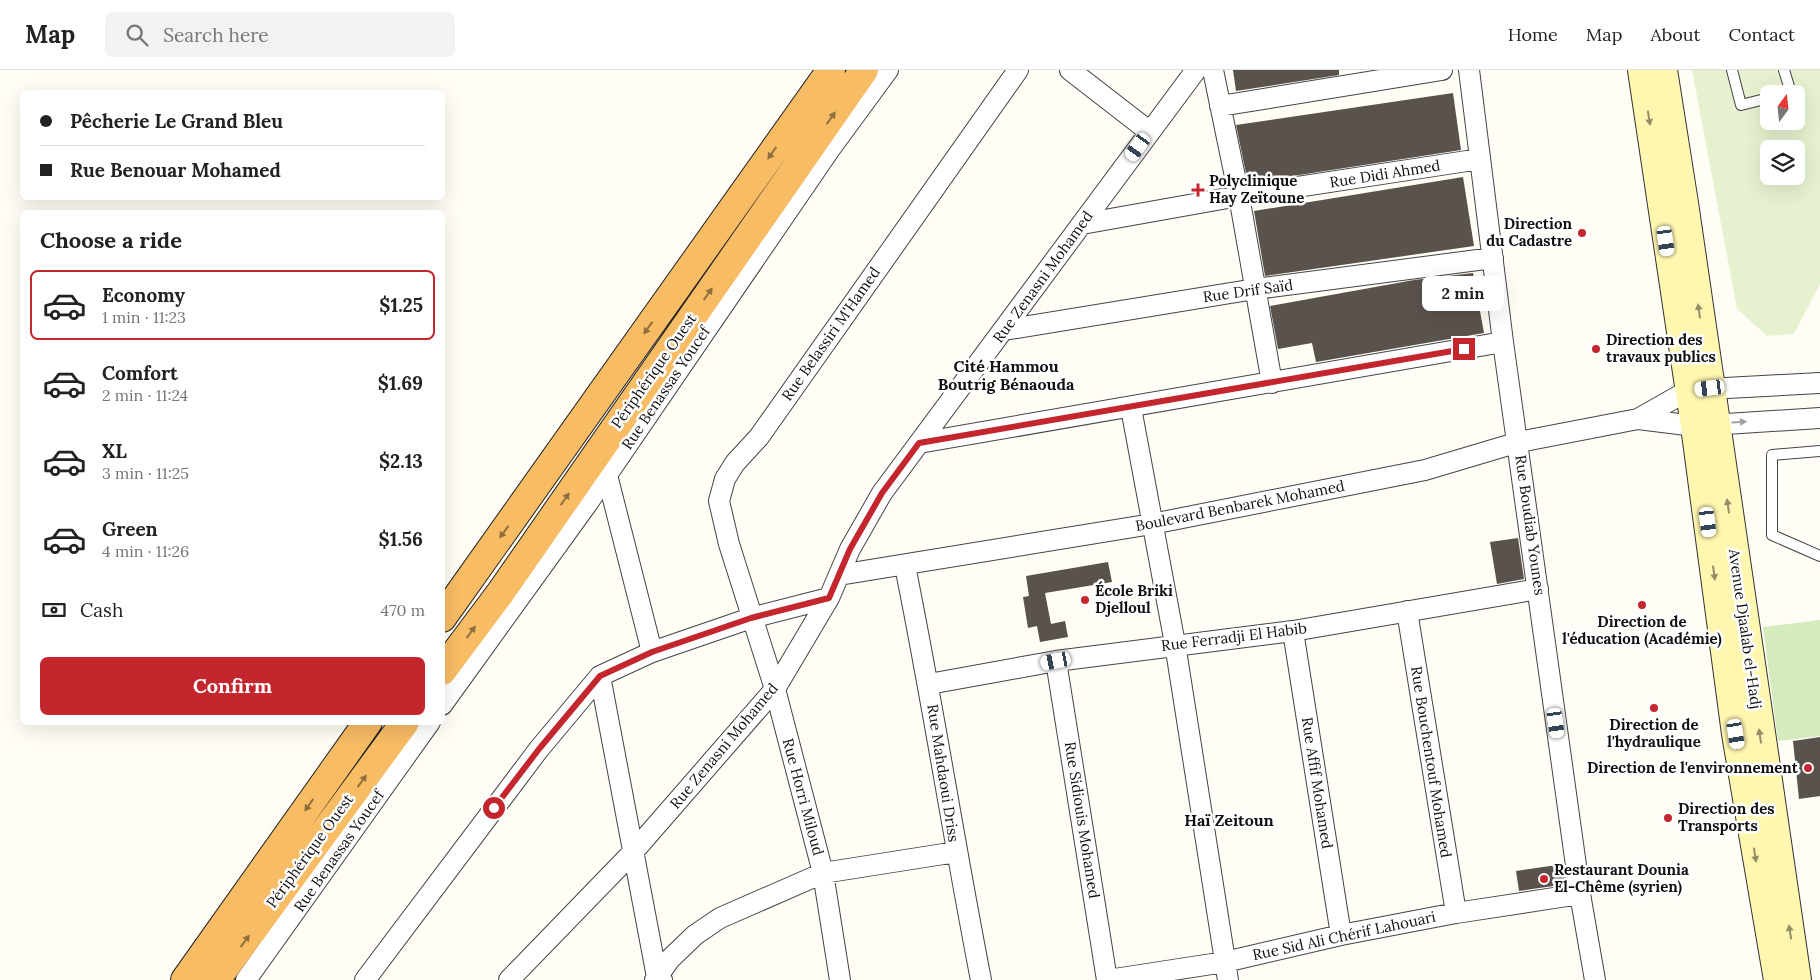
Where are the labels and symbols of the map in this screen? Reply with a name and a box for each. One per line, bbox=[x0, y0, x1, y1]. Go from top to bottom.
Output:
north arrow bbox=[1760, 85, 1805, 130]
one-way arrow bbox=[826, 111, 836, 124]
one-way arrow bbox=[1645, 111, 1653, 127]
car bbox=[1123, 130, 1152, 164]
one-way arrow bbox=[767, 146, 777, 160]
street label: Rue Didi Ahmed bbox=[1328, 155, 1442, 192]
place label: Polyclinique Hay Zeïtoune bbox=[1209, 171, 1304, 207]
marker: Polyclinique Hay Zeïtoune bbox=[1191, 183, 1205, 197]
street label: Rue Zenasni Mohamed bbox=[988, 207, 1097, 346]
place label: Direction du Cadastre bbox=[1486, 214, 1572, 250]
car bbox=[1656, 225, 1675, 257]
marker: Direction du Cadastre bbox=[1576, 227, 1588, 239]
street label: Rue Belassiri M'Hamed bbox=[777, 263, 884, 404]
street label: Rue Drif Saïd bbox=[1202, 275, 1294, 306]
callout: 2 min bbox=[1423, 276, 1505, 312]
one-way arrow bbox=[703, 287, 713, 301]
one-way arrow bbox=[1695, 303, 1703, 319]
street label: Périphérique Ouest bbox=[607, 309, 700, 432]
street label: Rue Benassas Youcef bbox=[617, 322, 714, 453]
one-way arrow bbox=[643, 322, 653, 335]
place label: Direction des travaux publics bbox=[1606, 330, 1716, 366]
route end bbox=[1453, 338, 1475, 360]
marker: Direction des travaux publics bbox=[1590, 343, 1602, 355]
district label: Cité Hammou Boutrig Bénaouda bbox=[938, 356, 1075, 394]
car bbox=[1694, 379, 1725, 397]
one-way arrow bbox=[1731, 418, 1747, 426]
street label: Rue Boudiab Younes bbox=[1511, 454, 1550, 596]
street label: Boulevard Benbarek Mohamed bbox=[1134, 476, 1346, 535]
one-way arrow bbox=[560, 492, 570, 506]
one-way arrow bbox=[1724, 498, 1732, 514]
car bbox=[1698, 506, 1717, 538]
one-way arrow bbox=[499, 526, 509, 539]
street label: Avenue Djaalab el-Hadj bbox=[1725, 547, 1766, 710]
one-way arrow bbox=[1711, 566, 1719, 582]
place label: École Briki Djelloul bbox=[1095, 581, 1173, 617]
marker: École Briki Djelloul bbox=[1079, 594, 1091, 606]
marker: Direction de l'éducation (Académie) bbox=[1636, 599, 1648, 611]
place label: Direction de l'éducation (Académie) bbox=[1562, 612, 1722, 649]
street label: Rue Ferradji El Habib bbox=[1160, 618, 1308, 655]
one-way arrow bbox=[466, 626, 477, 639]
car bbox=[1039, 651, 1072, 671]
street label: Rue Bouchentouf Mohamed bbox=[1407, 665, 1456, 859]
street label: Rue Zenasni Mohamed bbox=[665, 679, 782, 812]
marker: Direction de l'hydraulique bbox=[1648, 702, 1660, 714]
street label: Rue Mahdaoui Driss bbox=[923, 703, 964, 843]
car bbox=[1546, 707, 1565, 739]
place label: Direction de l'hydraulique bbox=[1607, 715, 1701, 751]
street label: Rue Affif Mohamed bbox=[1298, 716, 1337, 850]
car bbox=[1726, 718, 1745, 750]
one-way arrow bbox=[1756, 728, 1764, 744]
street label: Rue Horri Miloud bbox=[779, 736, 828, 858]
street label: Rue Sidiouis Mohamed bbox=[1061, 740, 1104, 900]
place label: Direction de l'environnement bbox=[1587, 758, 1799, 777]
marker: Direction de l'environnement bbox=[1802, 762, 1814, 774]
one-way arrow bbox=[356, 775, 366, 788]
street label: Rue Benassas Youcef bbox=[289, 785, 388, 915]
street label: Périphérique Ouest bbox=[262, 790, 357, 911]
route start bbox=[483, 797, 505, 819]
one-way arrow bbox=[304, 798, 315, 811]
place label: Direction des Transports bbox=[1678, 799, 1775, 835]
district label: Haï Zeitoun bbox=[1184, 810, 1274, 830]
marker: Direction des Transports bbox=[1662, 812, 1674, 824]
one-way arrow bbox=[1752, 848, 1760, 864]
place label: Restaurant Dounia El-Chême (syrien) bbox=[1554, 860, 1689, 897]
marker: Restaurant Dounia El-Chême (syrien) bbox=[1538, 873, 1550, 885]
street label: Rue Sid Ali Chérif Lahouari bbox=[1251, 907, 1437, 964]
one-way arrow bbox=[1785, 923, 1793, 939]
one-way arrow bbox=[240, 934, 250, 948]

